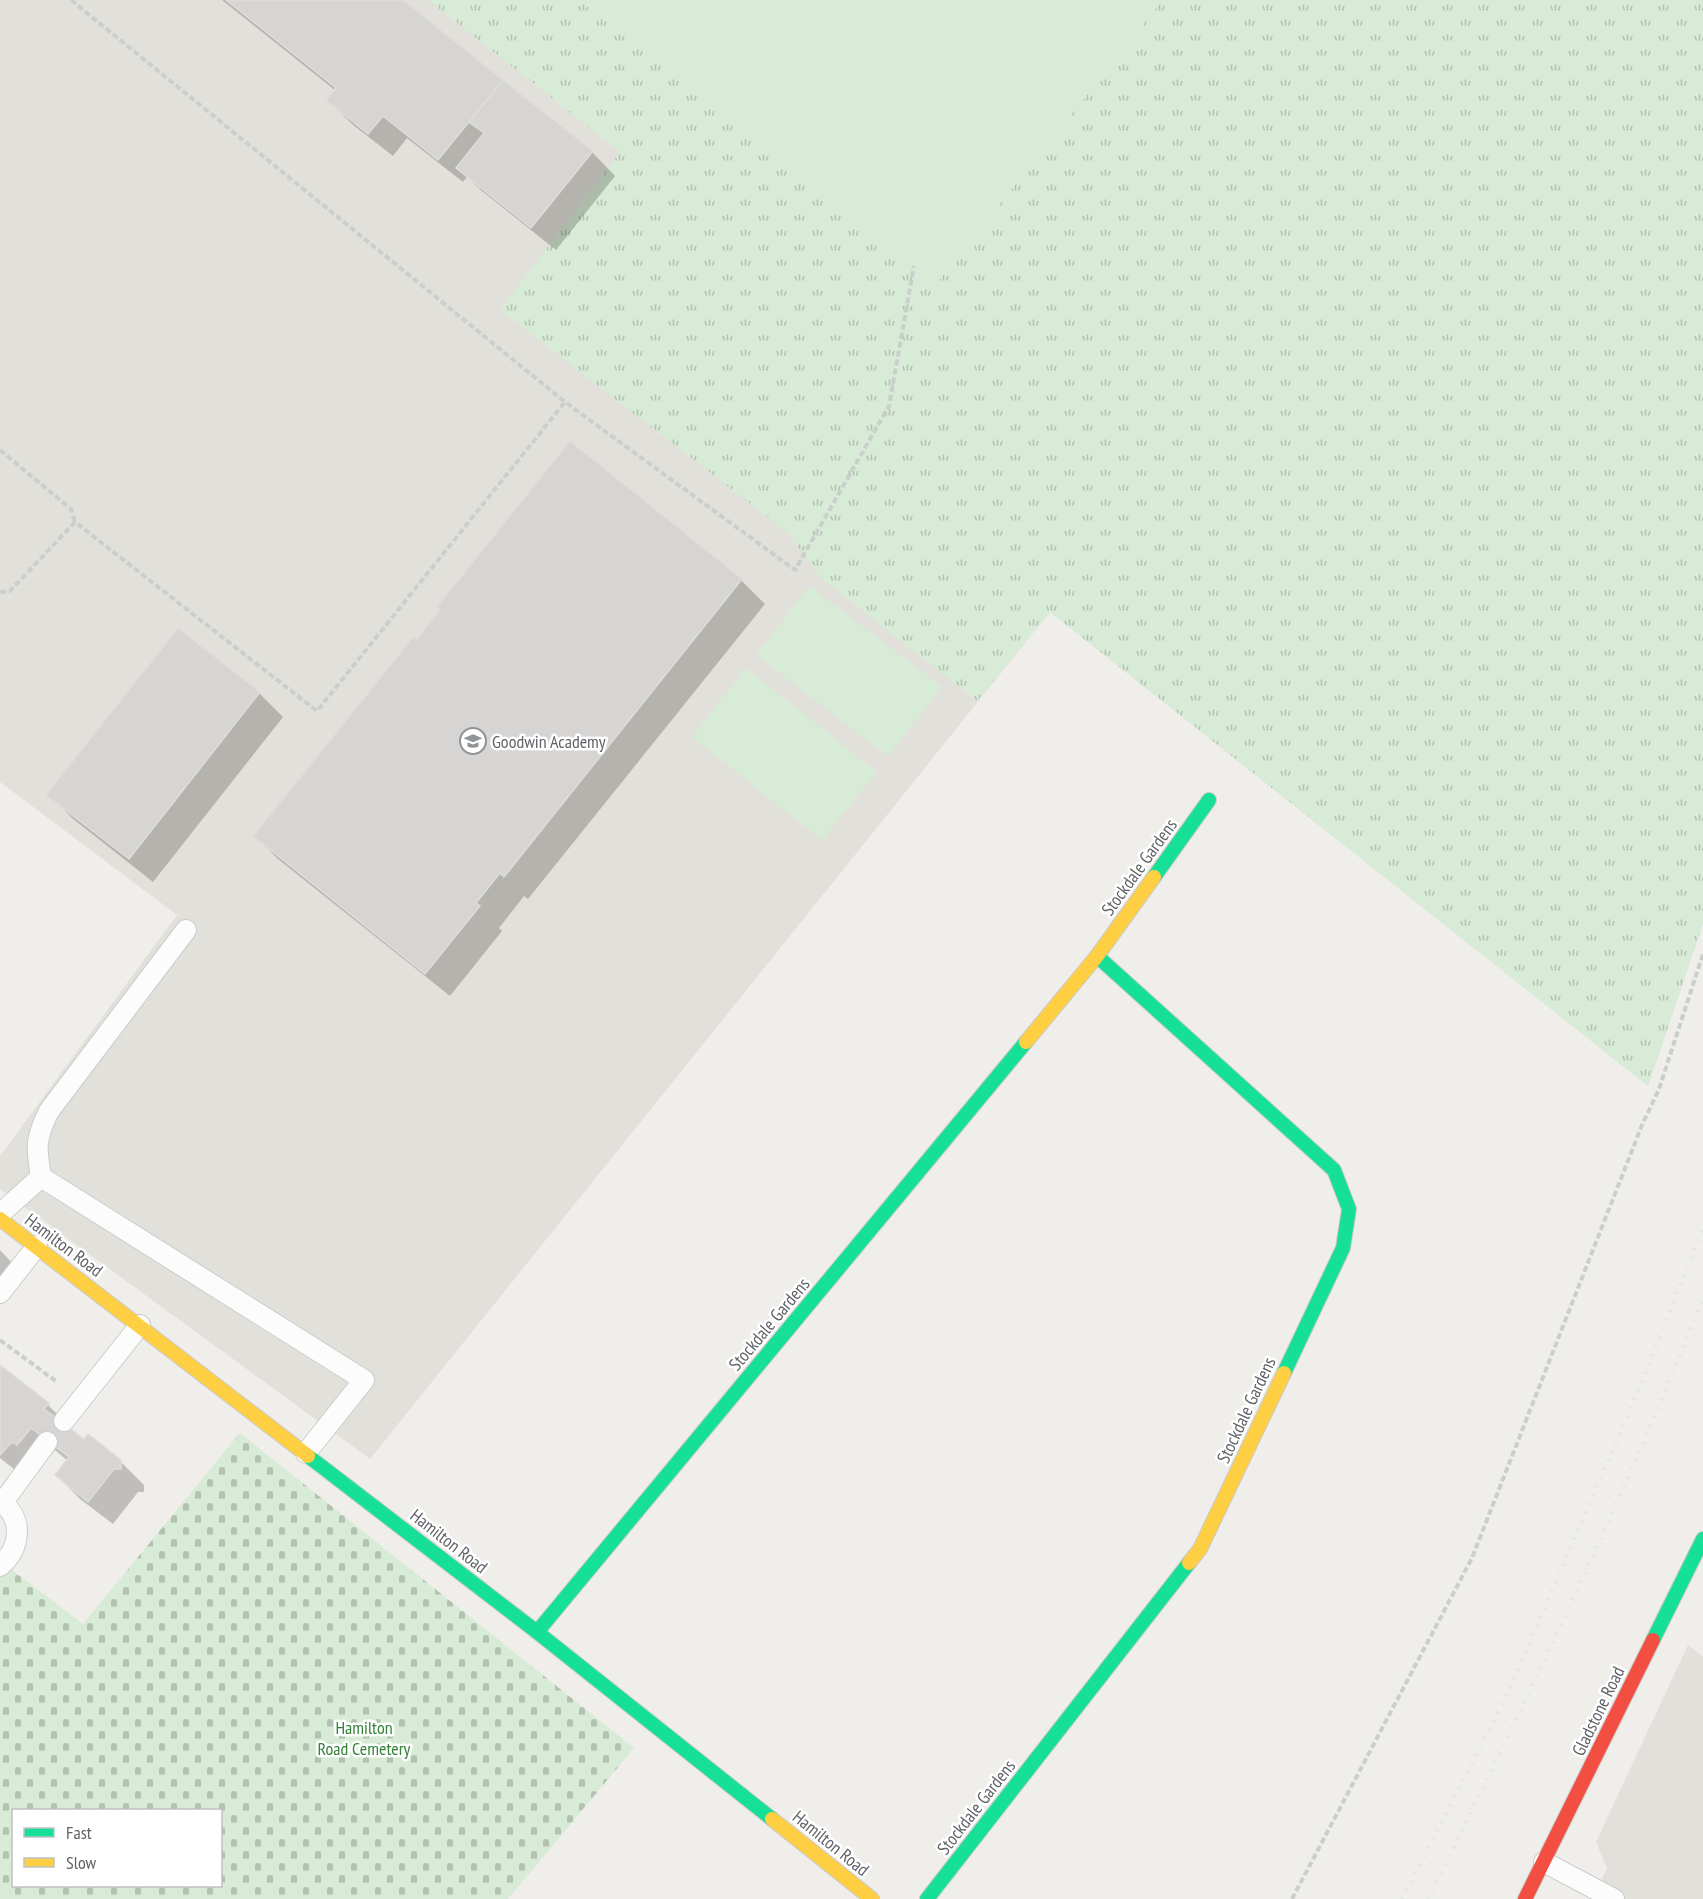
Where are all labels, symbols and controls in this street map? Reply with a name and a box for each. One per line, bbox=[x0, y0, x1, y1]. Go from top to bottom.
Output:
school or university icon: Goodwin Academy bbox=[458, 726, 488, 756]
place label: Goodwin Academy bbox=[492, 730, 606, 753]
street label: Stockdale Gardens bbox=[1096, 814, 1182, 920]
street label: Hamilton Road bbox=[20, 1208, 108, 1282]
street label: Stockdale Gardens bbox=[723, 1273, 815, 1375]
street label: Stockdale Gardens bbox=[1211, 1353, 1281, 1467]
street label: Hamilton Road bbox=[406, 1504, 492, 1578]
street label: Gladstone Road bbox=[1566, 1663, 1630, 1759]
park label: Hamilton Road Cemetery bbox=[318, 1716, 411, 1760]
street label: Stockdale Gardens bbox=[932, 1755, 1020, 1859]
street label: Hamilton Road bbox=[788, 1805, 874, 1881]
legend bbox=[12, 1809, 222, 1887]
text: Fast bbox=[66, 1821, 92, 1844]
text: Slow bbox=[66, 1851, 97, 1874]

